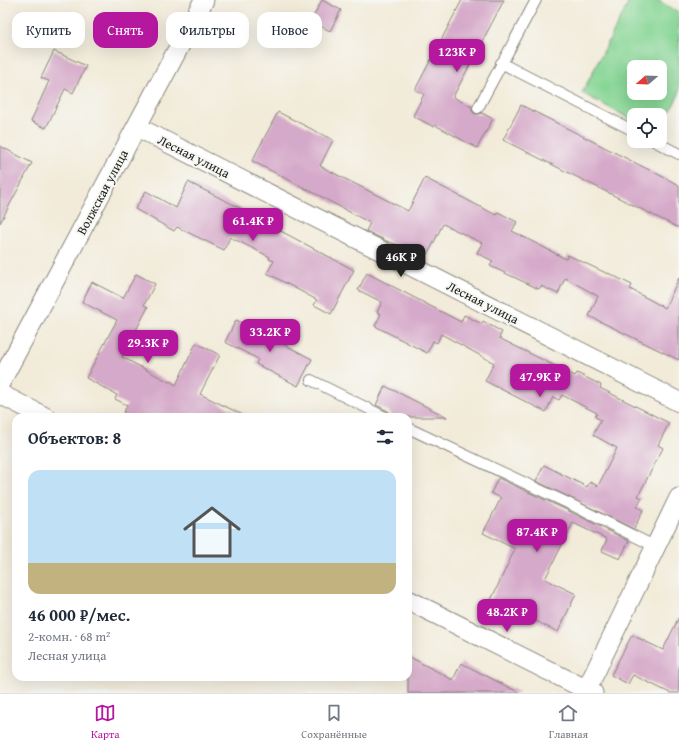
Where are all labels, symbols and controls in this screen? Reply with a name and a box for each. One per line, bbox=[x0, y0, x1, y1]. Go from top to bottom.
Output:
chip: Купить bbox=[12, 12, 85, 48]
chip: Снять bbox=[93, 12, 158, 48]
chip: Фильтры bbox=[166, 12, 249, 48]
chip: Новое bbox=[257, 12, 322, 48]
pin: 123K ₽ bbox=[424, 39, 490, 73]
text: 123K ₽ bbox=[438, 42, 476, 61]
north arrow bbox=[627, 60, 667, 100]
map controls bbox=[627, 60, 667, 148]
button: locate bbox=[627, 108, 667, 148]
street label: Лесная улица bbox=[155, 130, 234, 183]
street label: Волжская улица bbox=[72, 146, 133, 238]
pin: 61.4K ₽ bbox=[216, 208, 290, 242]
text: 61.4K ₽ bbox=[232, 211, 274, 230]
pin: 46K ₽ bbox=[373, 244, 429, 278]
text: 46K ₽ bbox=[385, 247, 417, 266]
street label: Лесная улица bbox=[444, 276, 523, 329]
pin: 33.2K ₽ bbox=[233, 319, 307, 353]
text: 33.2K ₽ bbox=[249, 322, 291, 341]
pin: 29.3K ₽ bbox=[111, 330, 185, 364]
text: 29.3K ₽ bbox=[127, 333, 169, 352]
pin: 47.9K ₽ bbox=[503, 364, 577, 398]
text: 47.9K ₽ bbox=[519, 367, 561, 386]
text: Объектов: 8 bbox=[28, 425, 121, 450]
icon: filters bbox=[374, 426, 396, 448]
icon: home bbox=[176, 496, 248, 568]
pin: 87.4K ₽ bbox=[500, 519, 574, 553]
text: 87.4K ₽ bbox=[516, 522, 558, 541]
pin: 48.2K ₽ bbox=[470, 599, 544, 633]
text: 46 000 ₽/мес. bbox=[28, 602, 130, 627]
text: 48.2K ₽ bbox=[486, 602, 528, 621]
text: 2-комн. · 68 m² bbox=[28, 627, 110, 646]
text: Лесная улица bbox=[28, 646, 106, 665]
tab: Карта bbox=[91, 702, 119, 742]
tab: Сохранённые bbox=[301, 702, 367, 742]
tab: Главная bbox=[549, 702, 588, 742]

